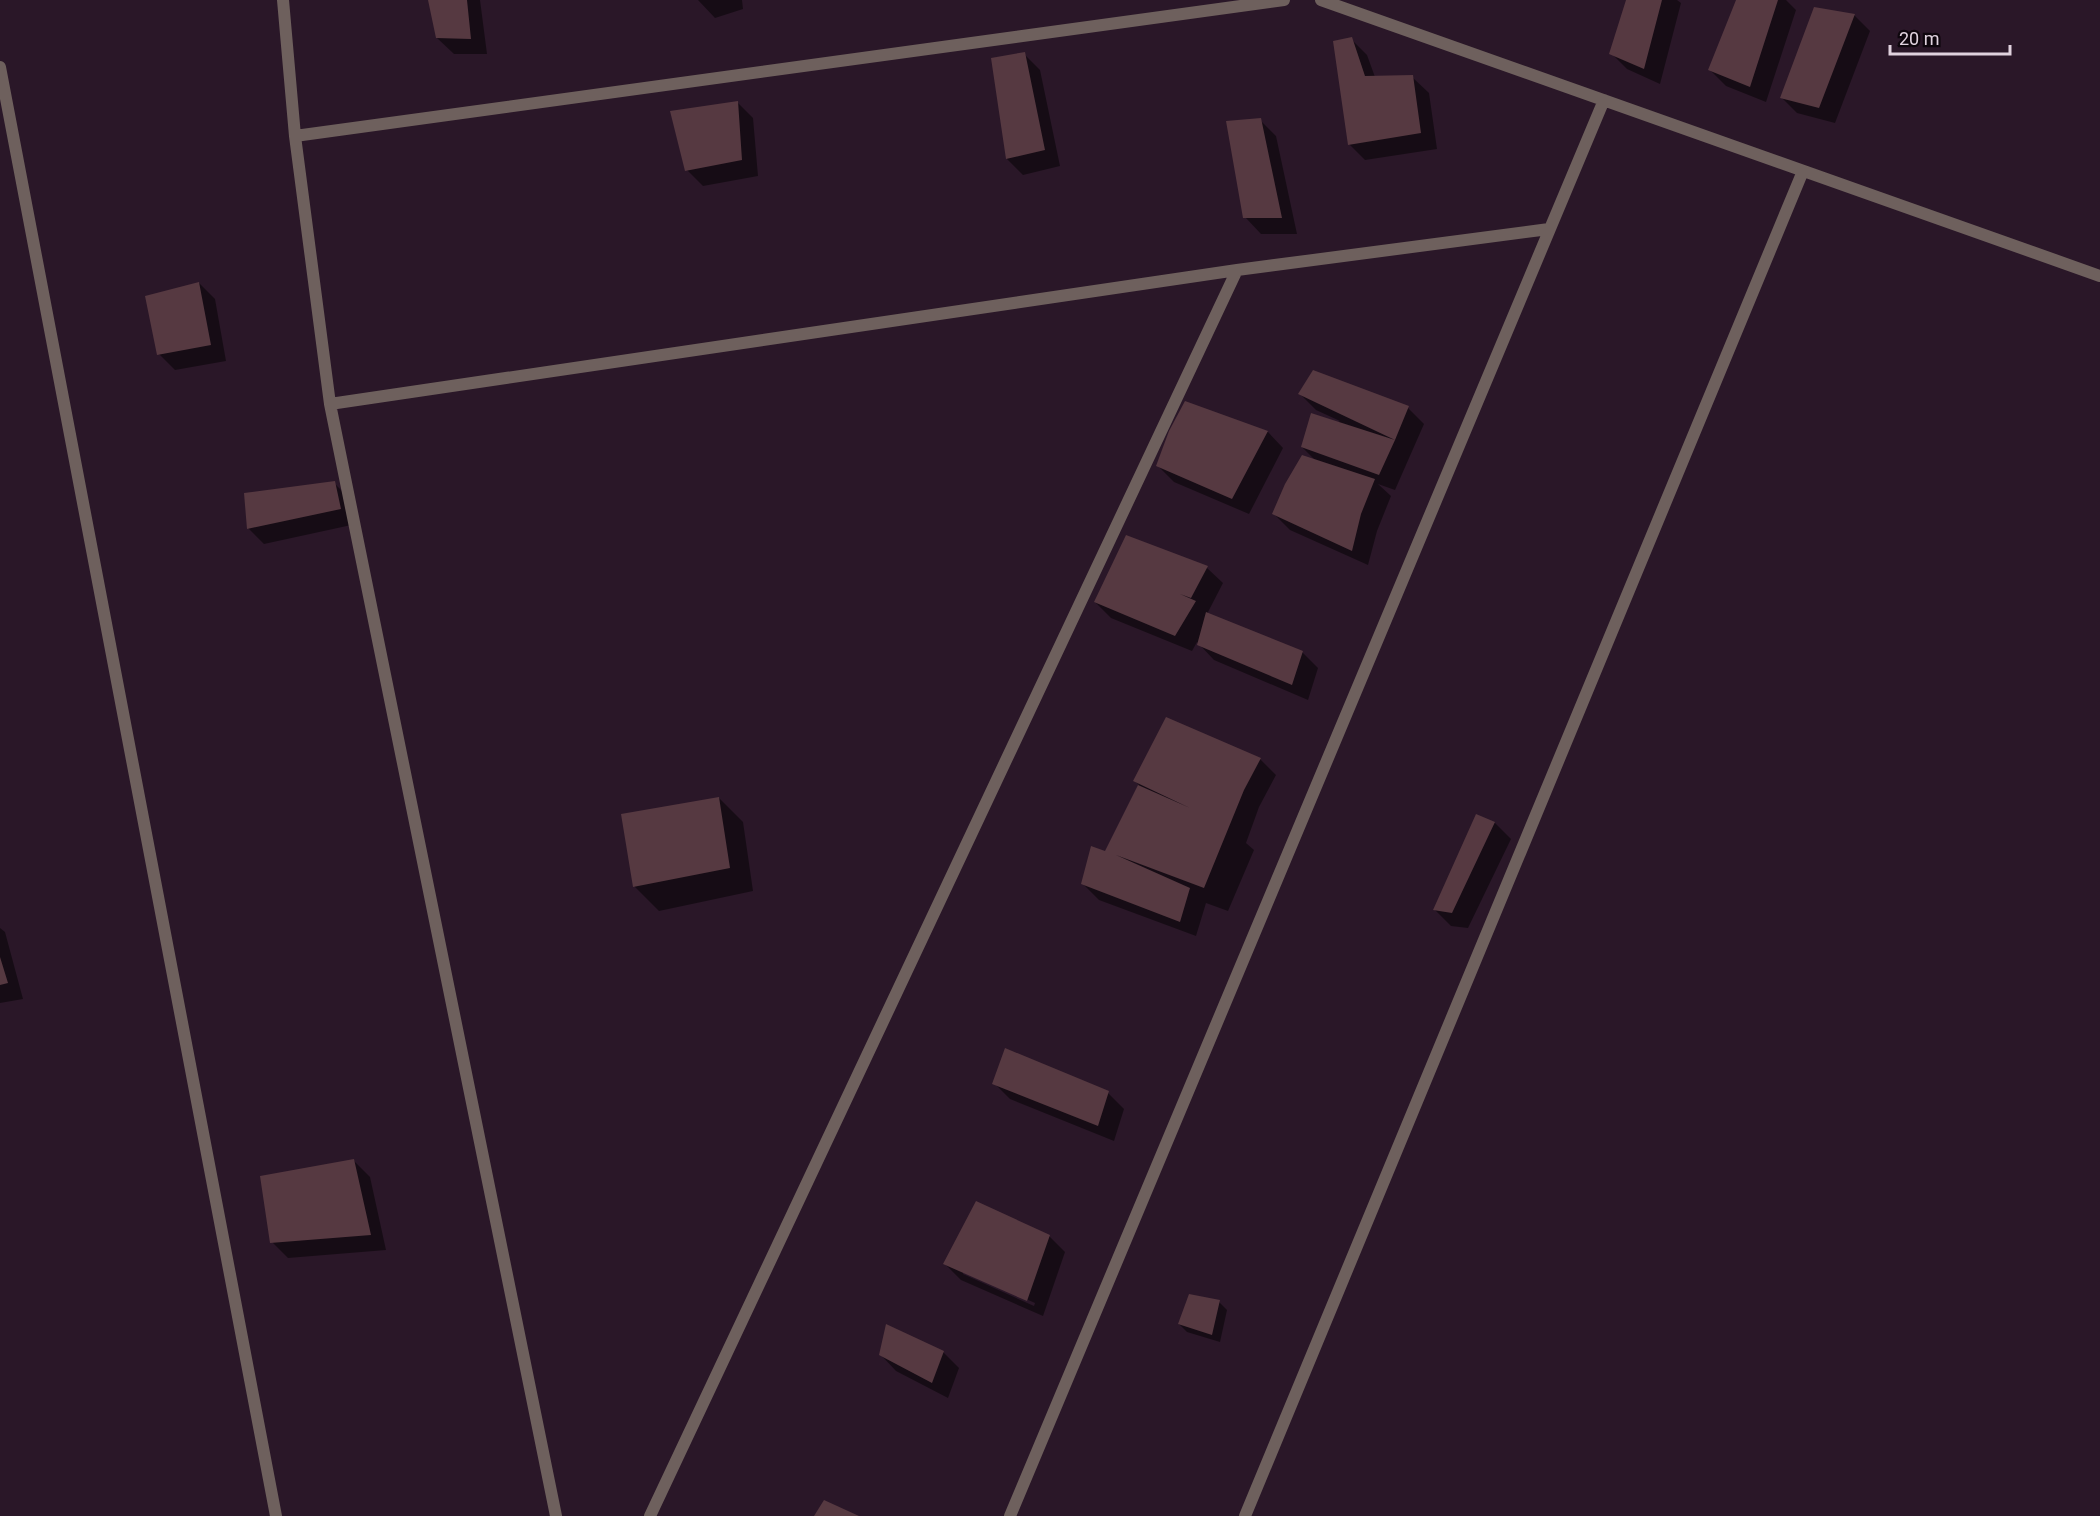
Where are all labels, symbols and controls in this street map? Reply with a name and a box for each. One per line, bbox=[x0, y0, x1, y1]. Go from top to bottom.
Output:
scale bar bbox=[1890, 18, 2010, 56]
text: 20 m bbox=[1899, 28, 1939, 49]

